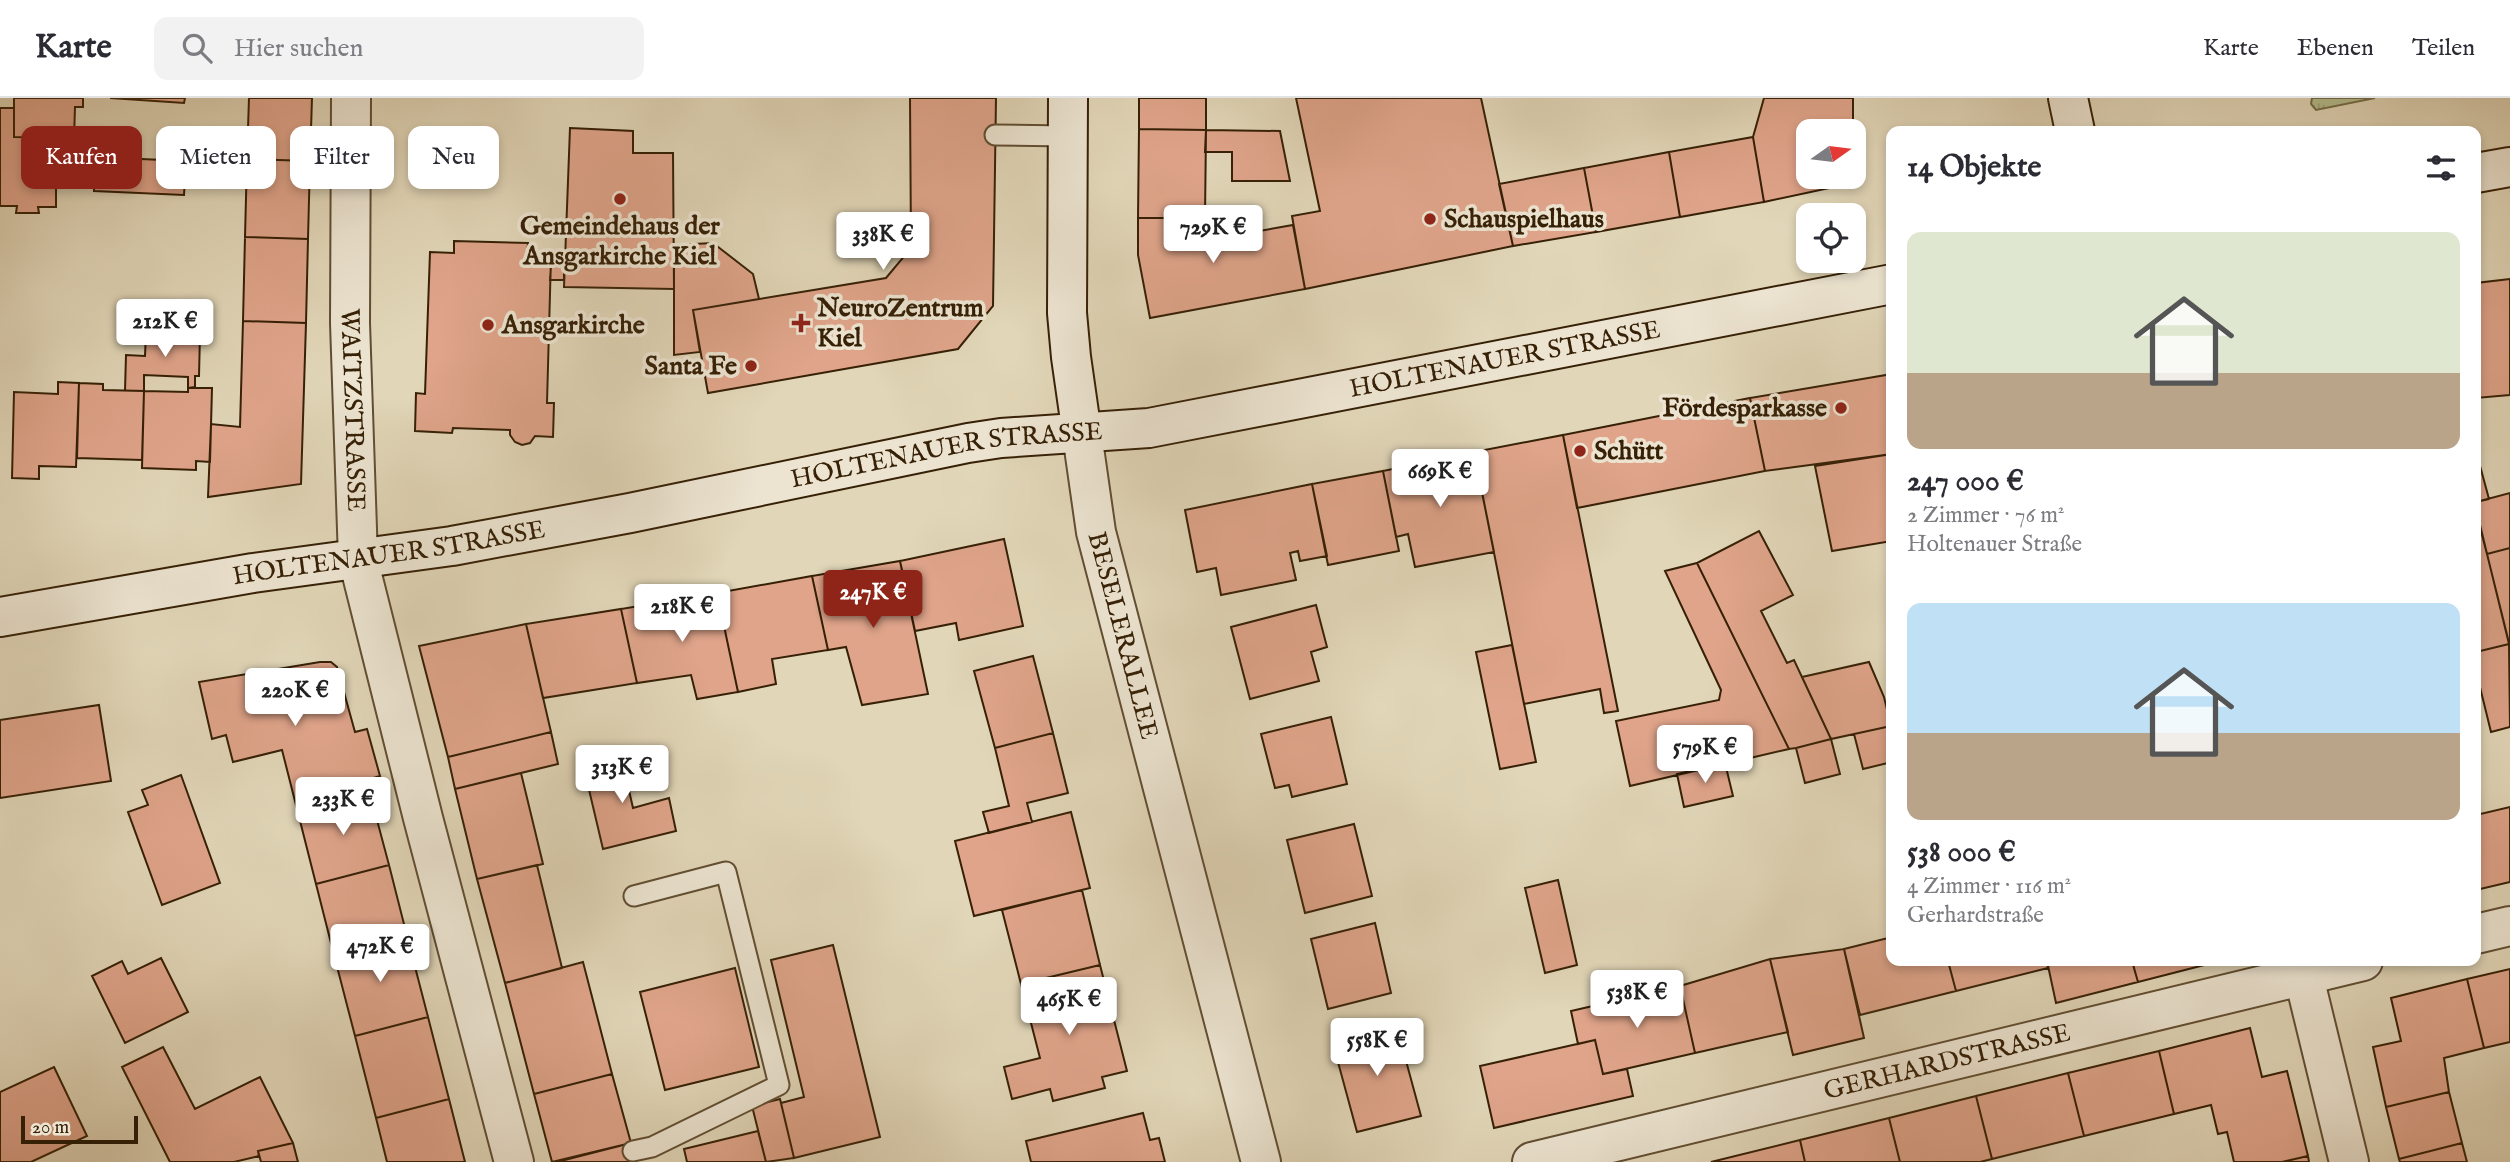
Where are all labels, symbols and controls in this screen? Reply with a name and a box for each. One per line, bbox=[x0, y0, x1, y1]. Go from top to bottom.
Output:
search box bbox=[154, 17, 644, 80]
text: Karte bbox=[35, 27, 112, 69]
icon: search bbox=[178, 29, 216, 67]
text: Hier suchen bbox=[234, 32, 363, 65]
text: Karte bbox=[2203, 33, 2259, 64]
text: Ebenen bbox=[2297, 33, 2374, 64]
text: Teilen bbox=[2412, 33, 2475, 64]
north arrow bbox=[1796, 119, 1866, 189]
map controls bbox=[1796, 119, 1866, 273]
chip: Kaufen bbox=[21, 126, 142, 189]
chip: Mieten bbox=[156, 126, 276, 189]
chip: Filter bbox=[290, 126, 394, 189]
chip: Neu bbox=[408, 126, 499, 189]
text: 14 Objekte bbox=[1907, 149, 2041, 187]
icon: filters bbox=[2422, 149, 2460, 187]
marker: Gemeindehaus der Ansgarkirche Kiel bbox=[612, 191, 628, 207]
place label: Schauspielhaus bbox=[1444, 203, 1604, 236]
button: locate bbox=[1796, 203, 1866, 273]
pin: 729K € bbox=[1156, 206, 1270, 265]
place label: Gemeindehaus der Ansgarkirche Kiel bbox=[520, 210, 720, 273]
marker: Schauspielhaus bbox=[1422, 211, 1438, 227]
pin: 338K € bbox=[826, 212, 940, 272]
text: 729K € bbox=[1180, 213, 1246, 242]
text: 338K € bbox=[852, 220, 914, 249]
icon: home bbox=[2121, 278, 2247, 404]
place label: NeuroZentrum Kiel bbox=[816, 292, 984, 355]
pin: 212K € bbox=[108, 300, 222, 359]
text: 212K € bbox=[132, 307, 198, 336]
street label: WAITZSTRASSE bbox=[333, 308, 373, 512]
place label: Ansgarkirche bbox=[501, 309, 645, 342]
marker: NeuroZentrum Kiel bbox=[791, 313, 811, 333]
street label: HOLTENAUER STRASSE bbox=[1347, 313, 1663, 405]
marker: Ansgarkirche bbox=[480, 317, 496, 333]
place label: Santa Fe bbox=[645, 350, 737, 383]
marker: Santa Fe bbox=[743, 358, 759, 374]
place label: Fördesparkasse bbox=[1662, 392, 1827, 425]
marker: Fördesparkasse bbox=[1833, 400, 1849, 416]
street label: HOLTENAUER STRASSE bbox=[788, 415, 1104, 496]
place label: Schütt bbox=[1594, 435, 1664, 468]
marker: Schütt bbox=[1572, 443, 1588, 459]
pin: 669K € bbox=[1383, 450, 1497, 509]
text: 669K € bbox=[1408, 457, 1472, 486]
text: 247 000 € bbox=[1907, 463, 2024, 501]
text: 2 Zimmer · 76 m² bbox=[1907, 501, 2064, 530]
street label: HOLTENAUER STRASSE bbox=[230, 513, 548, 593]
street label: BESELERALLEE bbox=[1080, 528, 1166, 743]
text: Holtenauer Straße bbox=[1907, 530, 2082, 559]
pin: 247K € bbox=[816, 570, 930, 630]
text: 247K € bbox=[839, 578, 907, 607]
pin: 218K € bbox=[625, 584, 739, 644]
text: 218K € bbox=[650, 592, 714, 621]
icon: home bbox=[2121, 649, 2247, 775]
pin: 220K € bbox=[238, 668, 352, 728]
text: 220K € bbox=[261, 676, 329, 705]
pin: 579K € bbox=[1648, 726, 1762, 785]
text: 579K € bbox=[1673, 733, 1737, 762]
pin: 313K € bbox=[565, 746, 679, 805]
text: 313K € bbox=[592, 753, 652, 782]
pin: 233K € bbox=[286, 778, 400, 837]
text: 233K € bbox=[311, 785, 375, 814]
text: 538 000 € bbox=[1907, 834, 2016, 872]
text: 4 Zimmer · 116 m² bbox=[1907, 872, 2071, 901]
text: Gerhardstraße bbox=[1907, 901, 2044, 930]
pin: 472K € bbox=[323, 924, 437, 984]
text: 472K € bbox=[346, 932, 414, 961]
pin: 538K € bbox=[1580, 970, 1694, 1030]
pin: 465K € bbox=[1012, 978, 1126, 1037]
text: 538K € bbox=[1606, 978, 1668, 1007]
text: 465K € bbox=[1037, 985, 1101, 1014]
street label: GERHARDSTRASSE bbox=[1820, 1016, 2074, 1107]
pin: 558K € bbox=[1320, 1018, 1434, 1078]
text: 558K € bbox=[1347, 1026, 1407, 1055]
scale bar bbox=[21, 1113, 138, 1145]
text: 20 m bbox=[32, 1116, 69, 1140]

